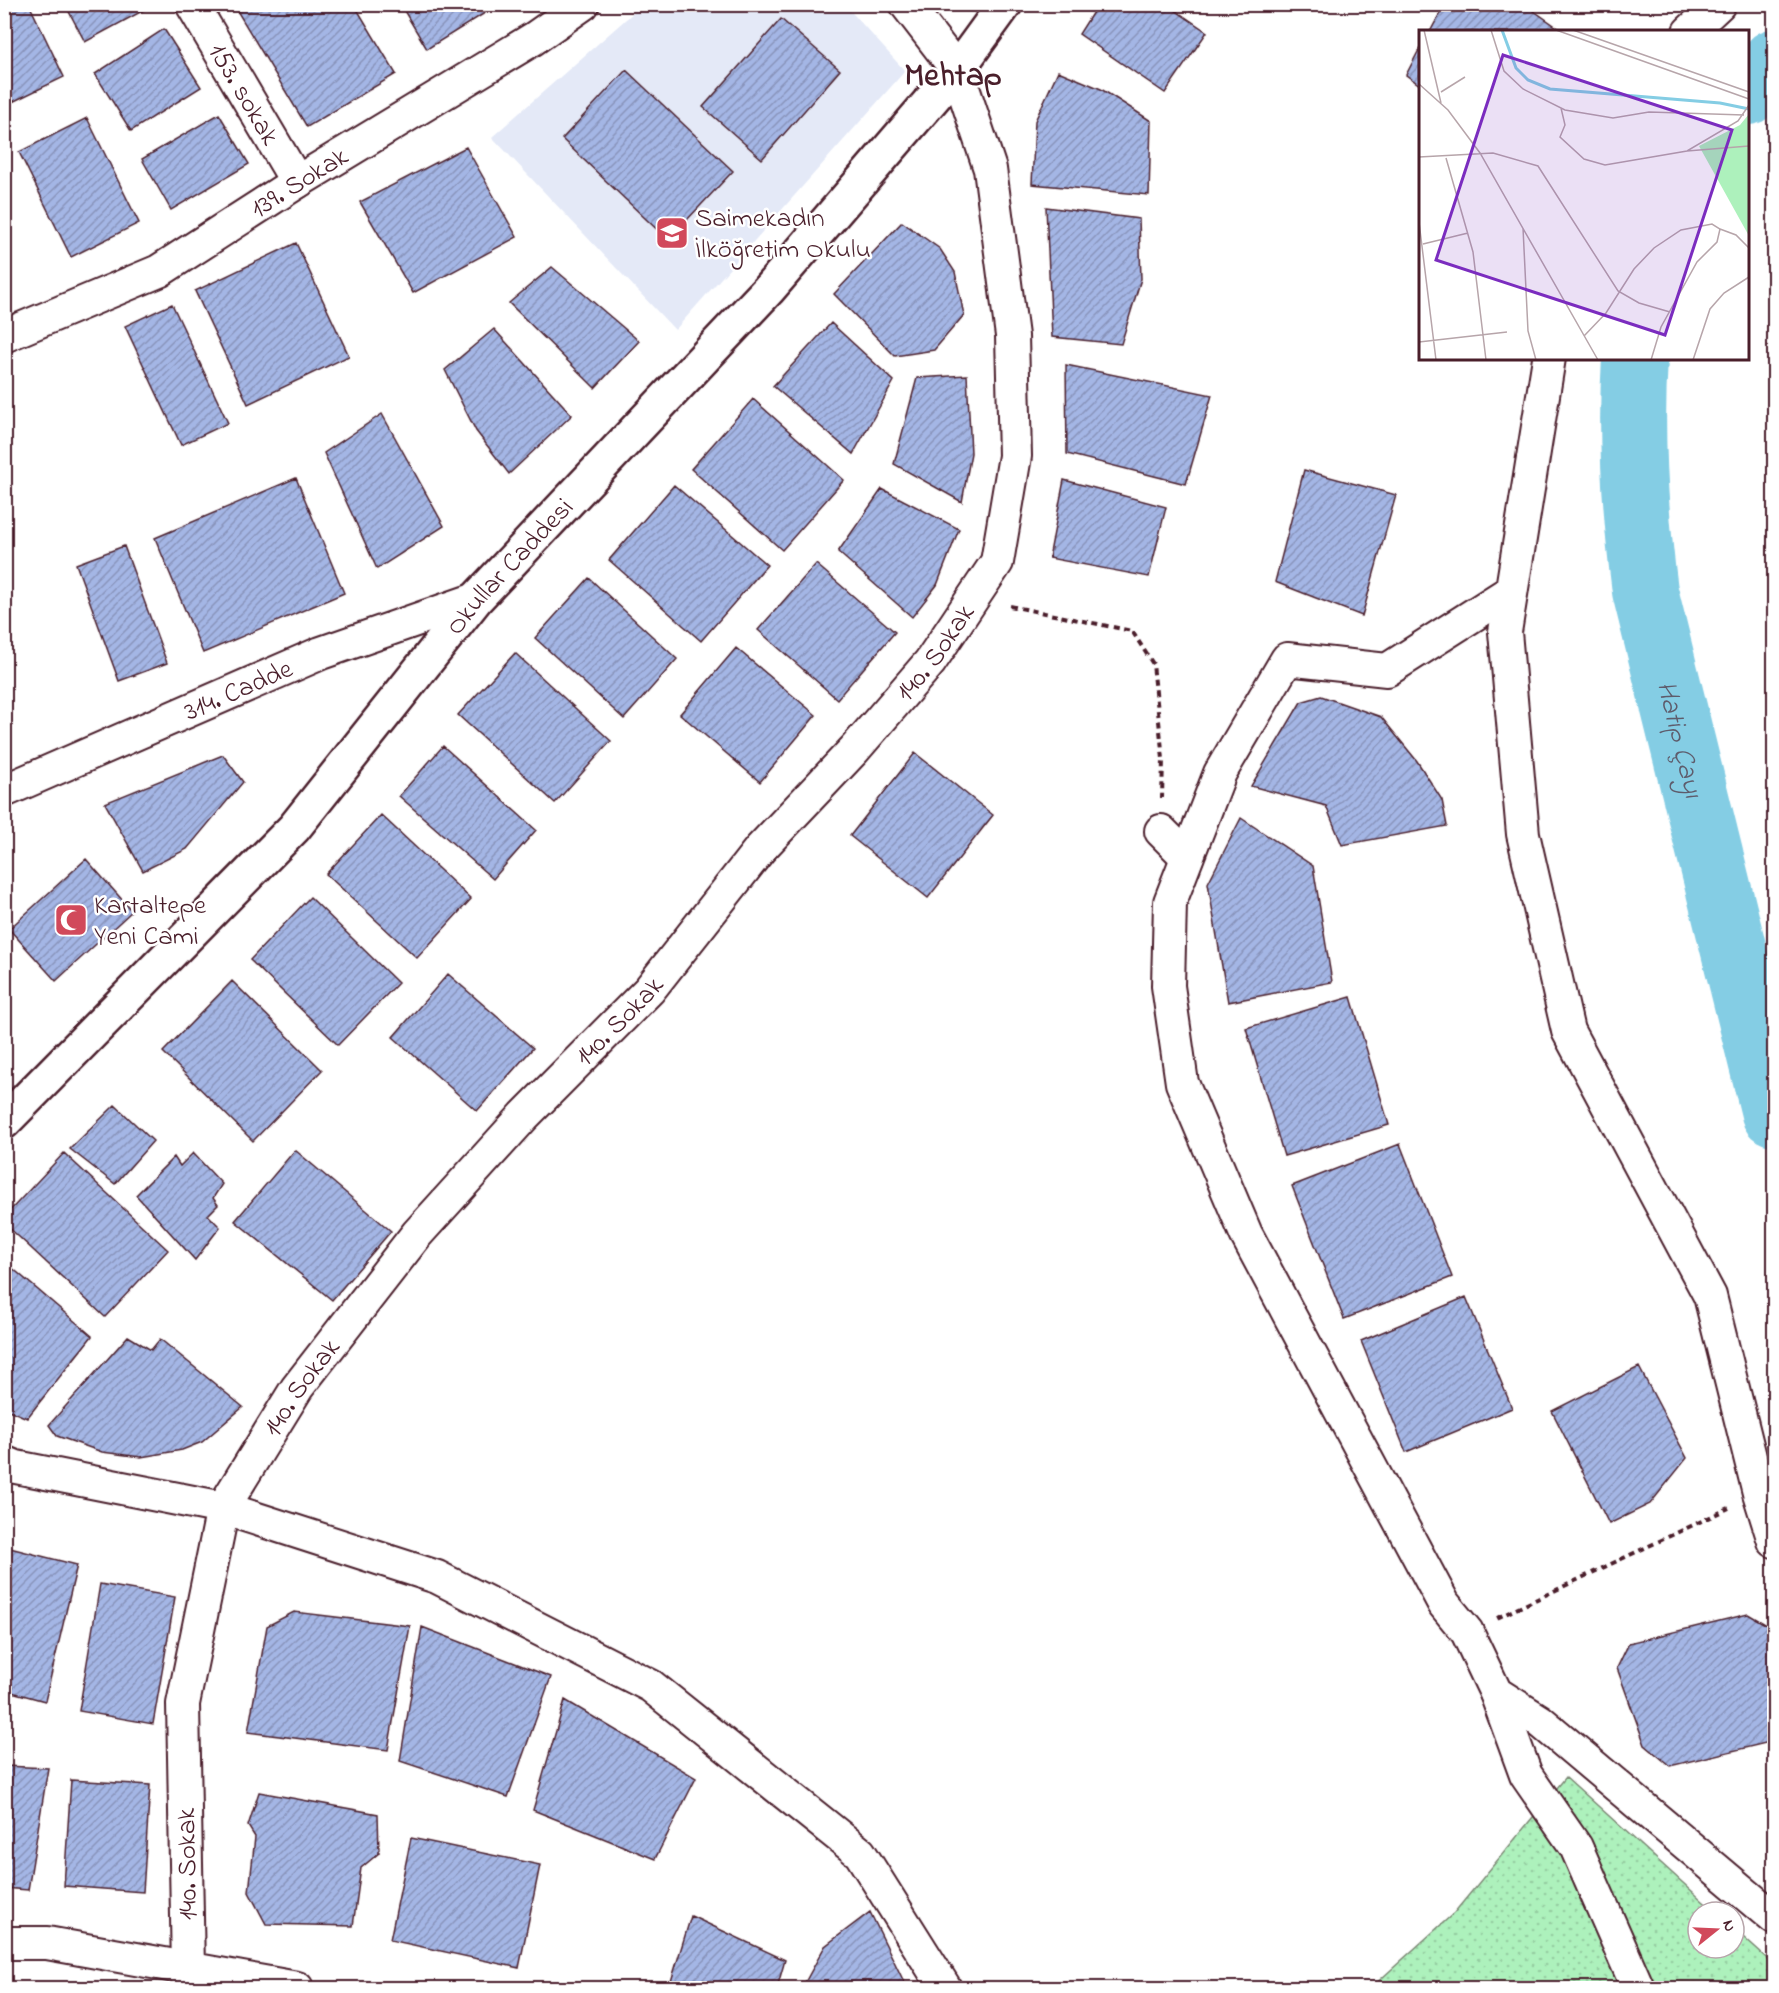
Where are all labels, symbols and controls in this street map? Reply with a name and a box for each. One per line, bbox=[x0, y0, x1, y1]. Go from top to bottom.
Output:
inset map bbox=[1419, 30, 1749, 360]
street label: 153. sokak bbox=[197, 36, 288, 153]
district label: Mehtap bbox=[904, 53, 1002, 101]
street label: 139. Sokak bbox=[243, 138, 357, 229]
place label: Saimekadın İlköğretim Okulu bbox=[695, 200, 871, 270]
school or university icon: Saimekadın İlköğretim Okulu bbox=[654, 215, 690, 251]
street label: Okullar Caddesi bbox=[437, 490, 584, 644]
street label: 140. Sokak bbox=[887, 597, 986, 711]
street label: 314. Cadde bbox=[178, 650, 300, 732]
water label: Hatip Çayı bbox=[1644, 677, 1713, 804]
place label: Kartaltepe Yeni Cami bbox=[94, 887, 207, 957]
mosque icon: Kartaltepe Yeni Cami bbox=[53, 902, 89, 938]
street label: 140. Sokak bbox=[567, 969, 675, 1076]
street label: 140. Sokak bbox=[255, 1331, 351, 1445]
street label: 140. Sokak bbox=[168, 1807, 209, 1921]
north arrow bbox=[1686, 1900, 1746, 1960]
text: N bbox=[1715, 1917, 1742, 1935]

